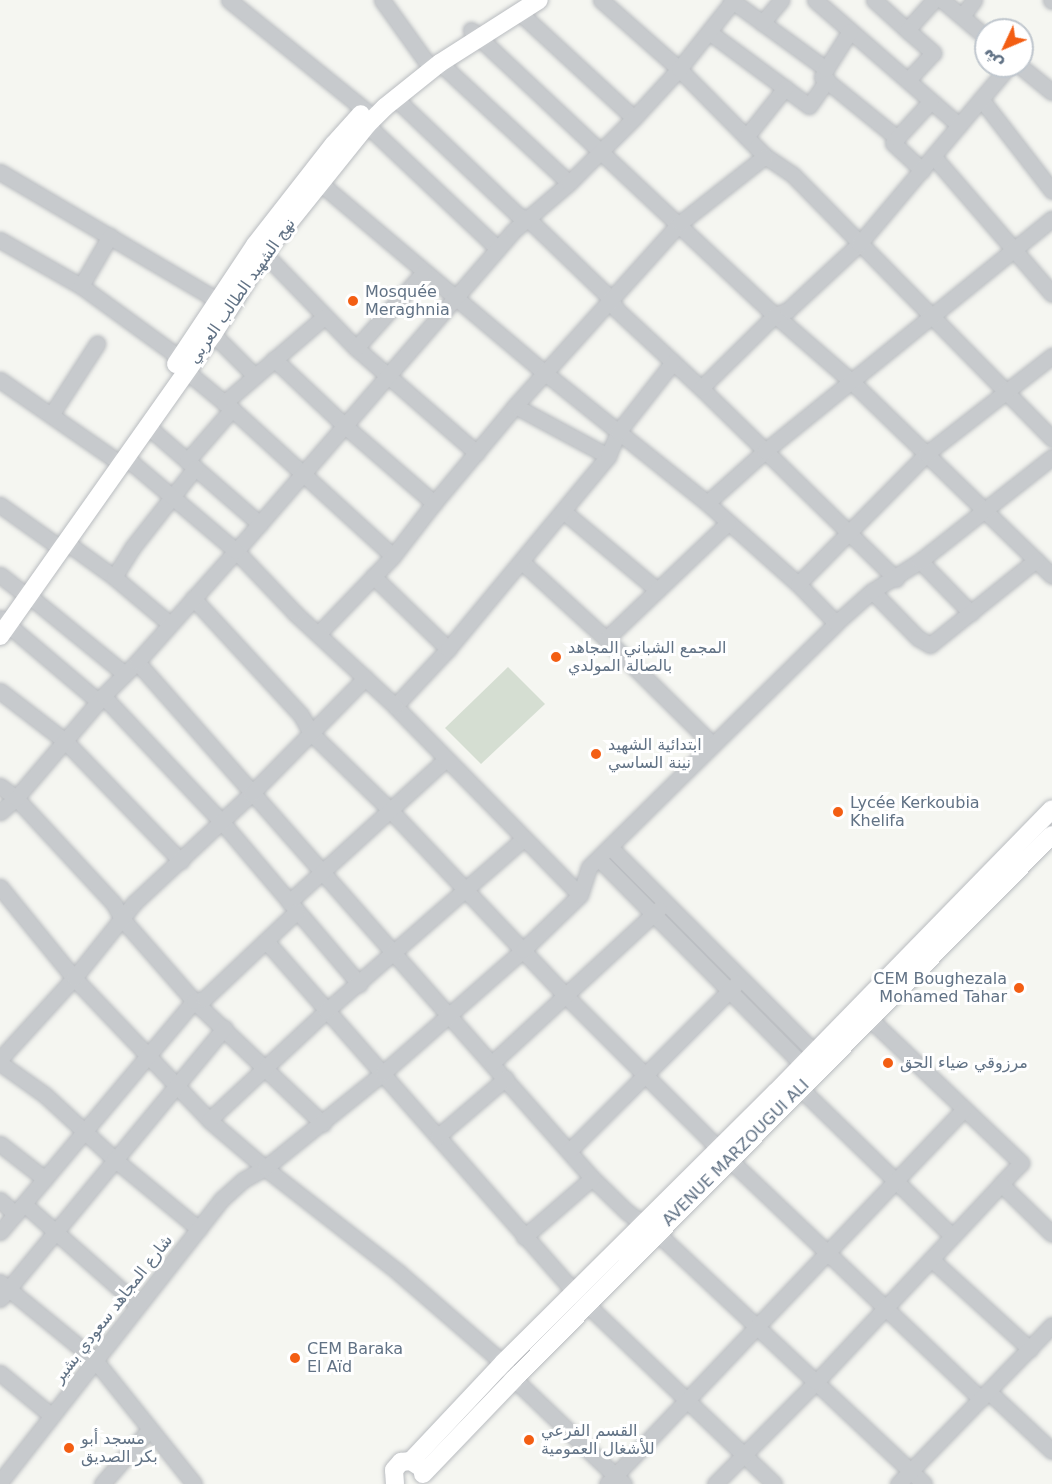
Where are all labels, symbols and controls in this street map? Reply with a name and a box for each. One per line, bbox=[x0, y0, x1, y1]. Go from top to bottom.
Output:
north arrow bbox=[974, 18, 1034, 78]
text: ش bbox=[978, 45, 1007, 74]
street label: نهج الشهيد الطالب العربي bbox=[184, 215, 300, 367]
place label: Mosquée Meraghnia bbox=[365, 282, 450, 320]
marker: Mosquée Meraghnia bbox=[346, 294, 360, 308]
place label: المجمع الشباني المجاهد بالصالة المولدي bbox=[568, 638, 727, 676]
marker: المجمع الشباني المجاهد بالصالة المولدي bbox=[549, 650, 563, 664]
place label: ابتدائية الشهيد نينة الساسي bbox=[608, 735, 702, 773]
marker: ابتدائية الشهيد نينة الساسي bbox=[589, 747, 603, 761]
place label: Lycée Kerkoubia Khelifa bbox=[850, 793, 980, 831]
marker: Lycée Kerkoubia Khelifa bbox=[831, 805, 845, 819]
place label: CEM Boughezala Mohamed Tahar bbox=[873, 969, 1007, 1007]
marker: CEM Boughezala Mohamed Tahar bbox=[1012, 981, 1026, 995]
place label: مرزوقي ضياء الحق bbox=[900, 1053, 1028, 1073]
marker: مرزوقي ضياء الحق bbox=[881, 1056, 895, 1070]
street label: AVENUE MARZOUGUI ALI bbox=[659, 1076, 813, 1230]
street label: شارع المجاهد سعودي بشير bbox=[49, 1231, 177, 1387]
place label: CEM Baraka El Aïd bbox=[307, 1339, 403, 1377]
marker: CEM Baraka El Aïd bbox=[288, 1351, 302, 1365]
place label: القسم الفرعي للأشغال العمومية bbox=[541, 1421, 655, 1459]
place label: مسجد أبو بكر الصديق bbox=[81, 1429, 158, 1467]
marker: القسم الفرعي للأشغال العمومية bbox=[522, 1433, 536, 1447]
marker: مسجد أبو بكر الصديق bbox=[62, 1441, 76, 1455]

